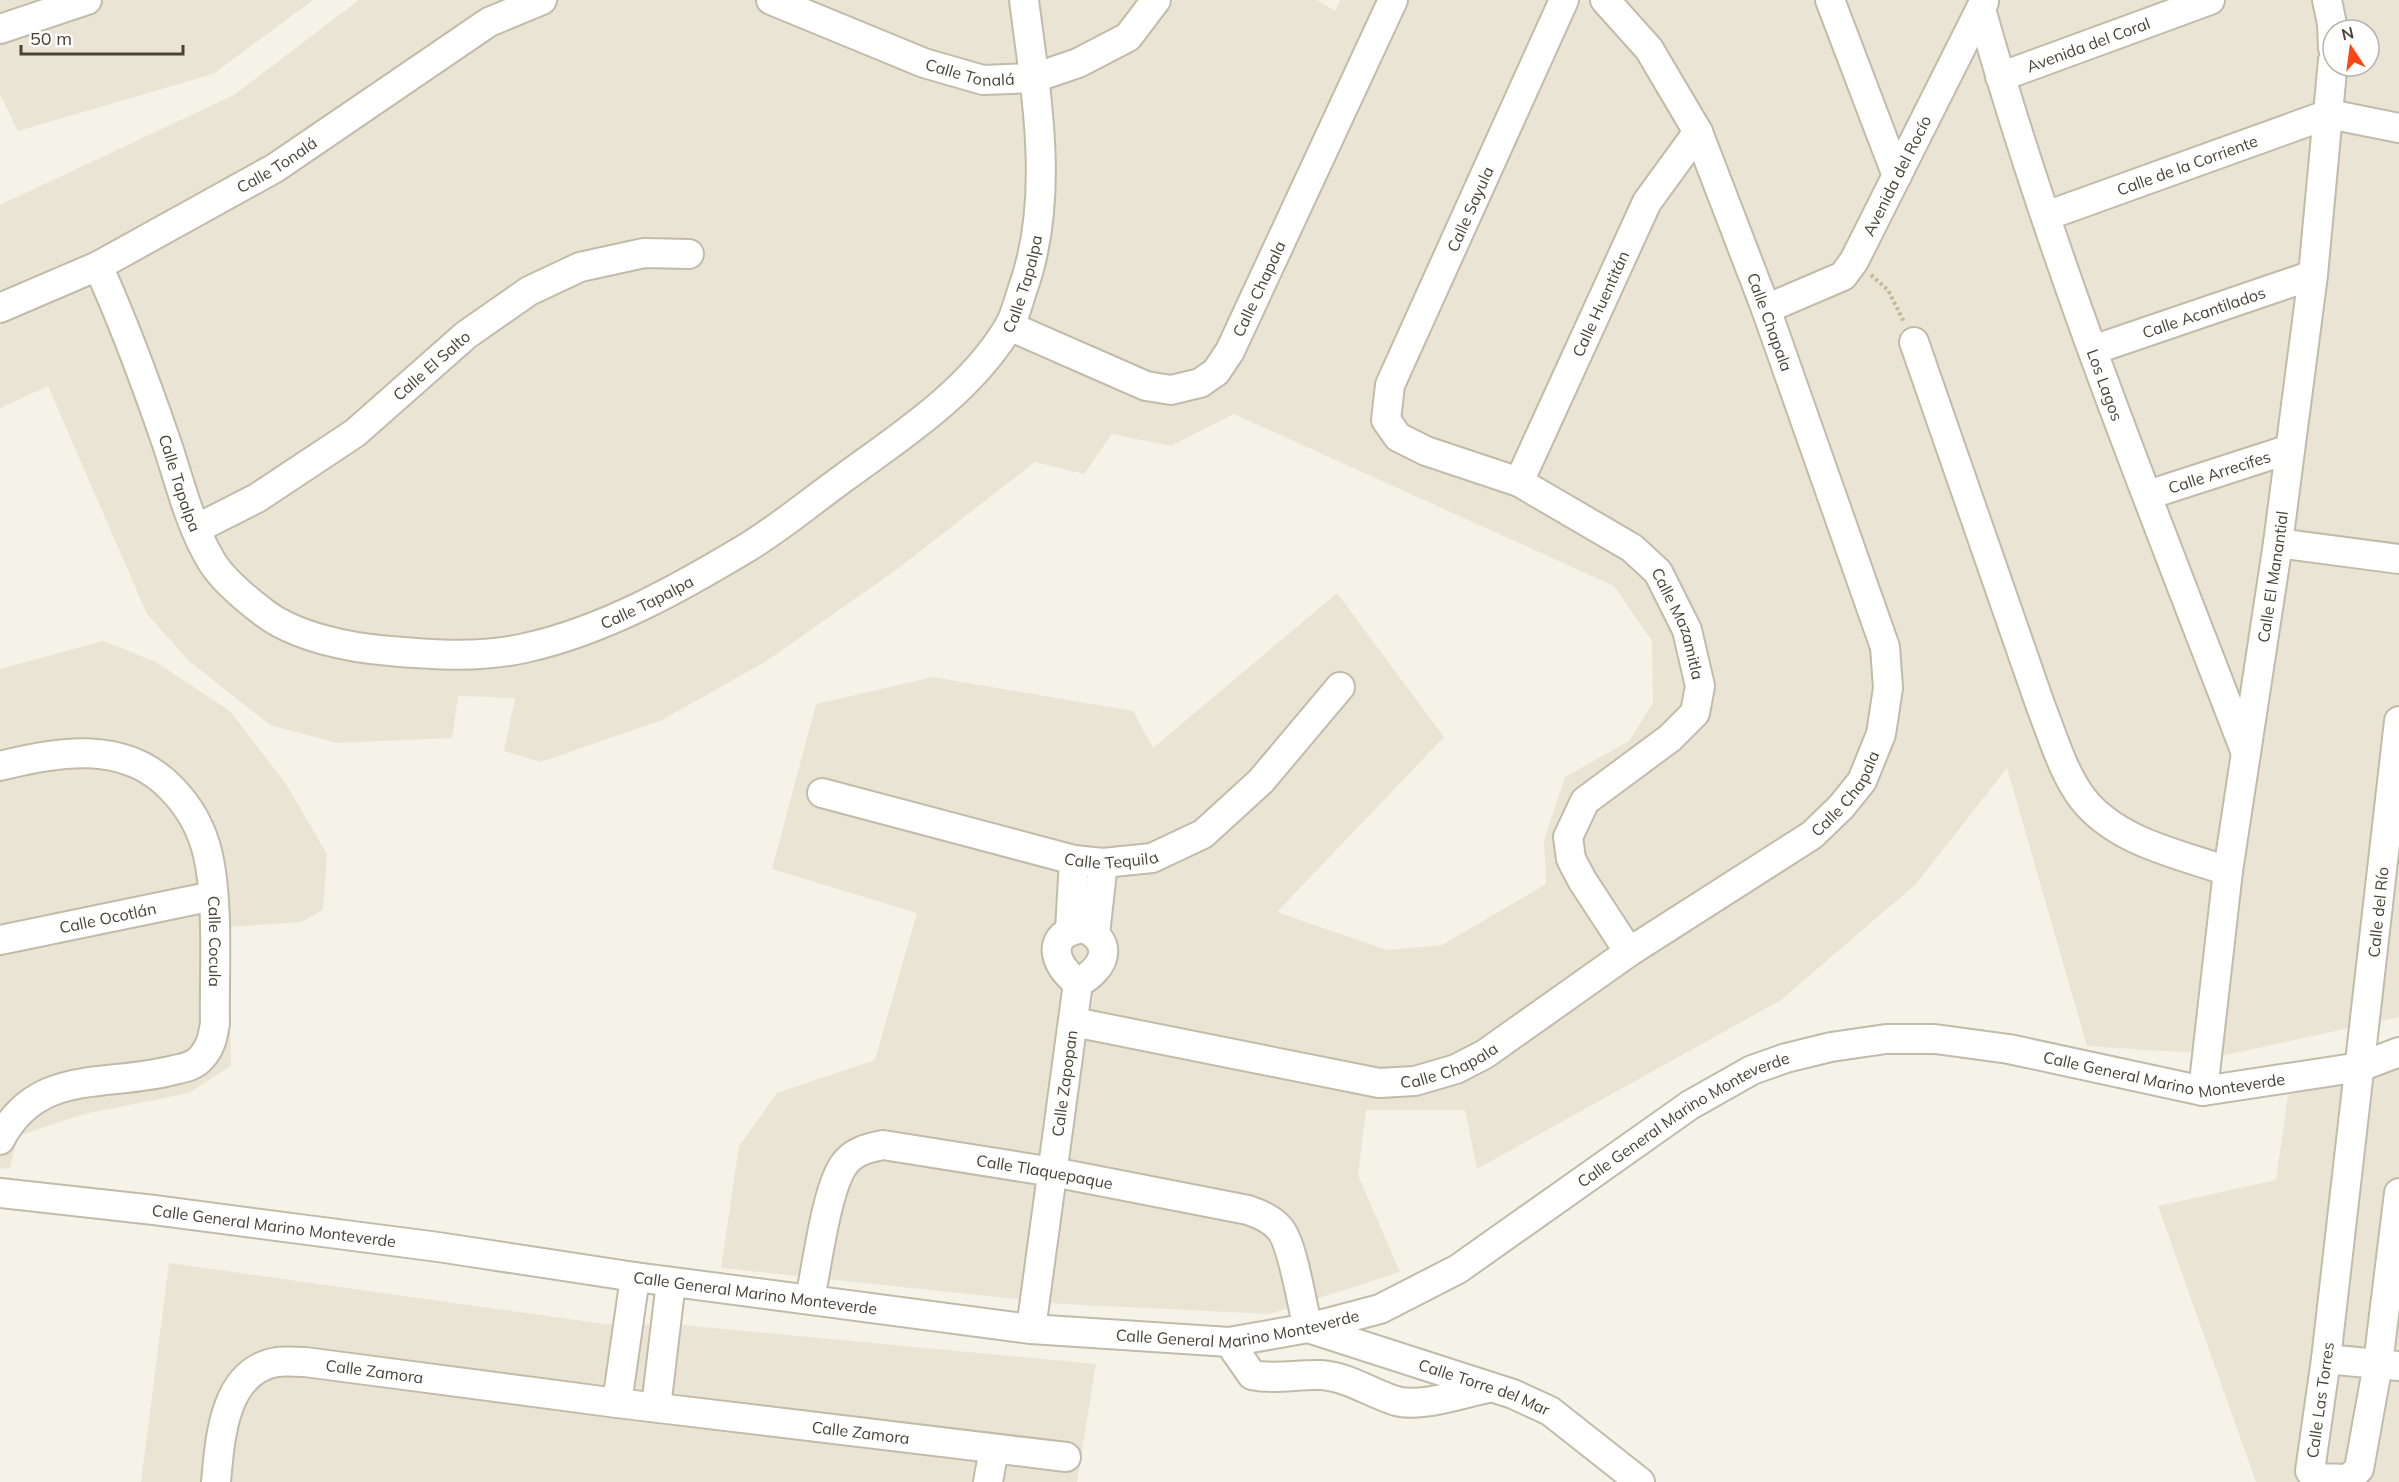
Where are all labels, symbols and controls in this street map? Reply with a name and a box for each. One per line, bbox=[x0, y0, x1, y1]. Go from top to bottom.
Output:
street label: Avenida del Coral bbox=[2024, 13, 2153, 76]
scale bar bbox=[21, 18, 183, 56]
north arrow bbox=[2321, 18, 2381, 78]
text: N bbox=[2339, 22, 2356, 44]
text: 50 m bbox=[30, 27, 72, 50]
street label: Calle Tonalá bbox=[923, 54, 1015, 90]
street label: Avenida del Rocío bbox=[1858, 112, 1936, 239]
street label: Calle de la Corriente bbox=[2114, 131, 2260, 200]
street label: Calle Tonalá bbox=[233, 132, 321, 197]
street label: Calle Sayula bbox=[1442, 163, 1498, 255]
street label: Calle Tapalpa bbox=[997, 234, 1046, 337]
street label: Calle Chapala bbox=[1228, 238, 1290, 340]
street label: Calle Huentitán bbox=[1568, 248, 1633, 360]
street label: Calle Chapala bbox=[1743, 270, 1797, 374]
street label: Calle Acantilados bbox=[2140, 282, 2268, 343]
street label: Calle El Salto bbox=[389, 326, 474, 405]
street label: Los Lagos bbox=[2083, 346, 2128, 424]
street label: Calle Tapalpa bbox=[154, 432, 205, 535]
street label: Calle Arrecifes bbox=[2166, 446, 2273, 498]
street label: Calle El Manantial bbox=[2253, 510, 2292, 644]
street label: Calle Mazamitla bbox=[1647, 564, 1708, 681]
street label: Calle Tapalpa bbox=[597, 571, 697, 633]
street label: Calle Chapala bbox=[1807, 748, 1883, 841]
street label: Calle Tequila bbox=[1062, 846, 1162, 873]
street label: Calle del Río bbox=[2363, 866, 2393, 958]
street label: Calle Cocula bbox=[204, 895, 225, 987]
street label: Calle Ocotlán bbox=[58, 898, 158, 937]
street label: Calle Zapopan bbox=[1047, 1029, 1082, 1138]
street label: Calle Chapala bbox=[1400, 1038, 1502, 1092]
street label: Calle General Marino Monteverde bbox=[2041, 1047, 2286, 1102]
street label: Calle General Marino Monteverde bbox=[1573, 1048, 1792, 1192]
street label: Calle Tlaquepaque bbox=[975, 1150, 1115, 1193]
street label: Calle General Marino Monteverde bbox=[151, 1200, 397, 1251]
street label: Calle General Marino Monteverde bbox=[632, 1267, 879, 1319]
street label: Calle General Marino Monteverde bbox=[1115, 1305, 1361, 1352]
street label: Calle Las Torres bbox=[2302, 1341, 2338, 1459]
street label: Calle Torre del Mar bbox=[1416, 1354, 1553, 1420]
street label: Calle Zamora bbox=[325, 1355, 425, 1387]
street label: Calle Zamora bbox=[811, 1417, 911, 1448]

